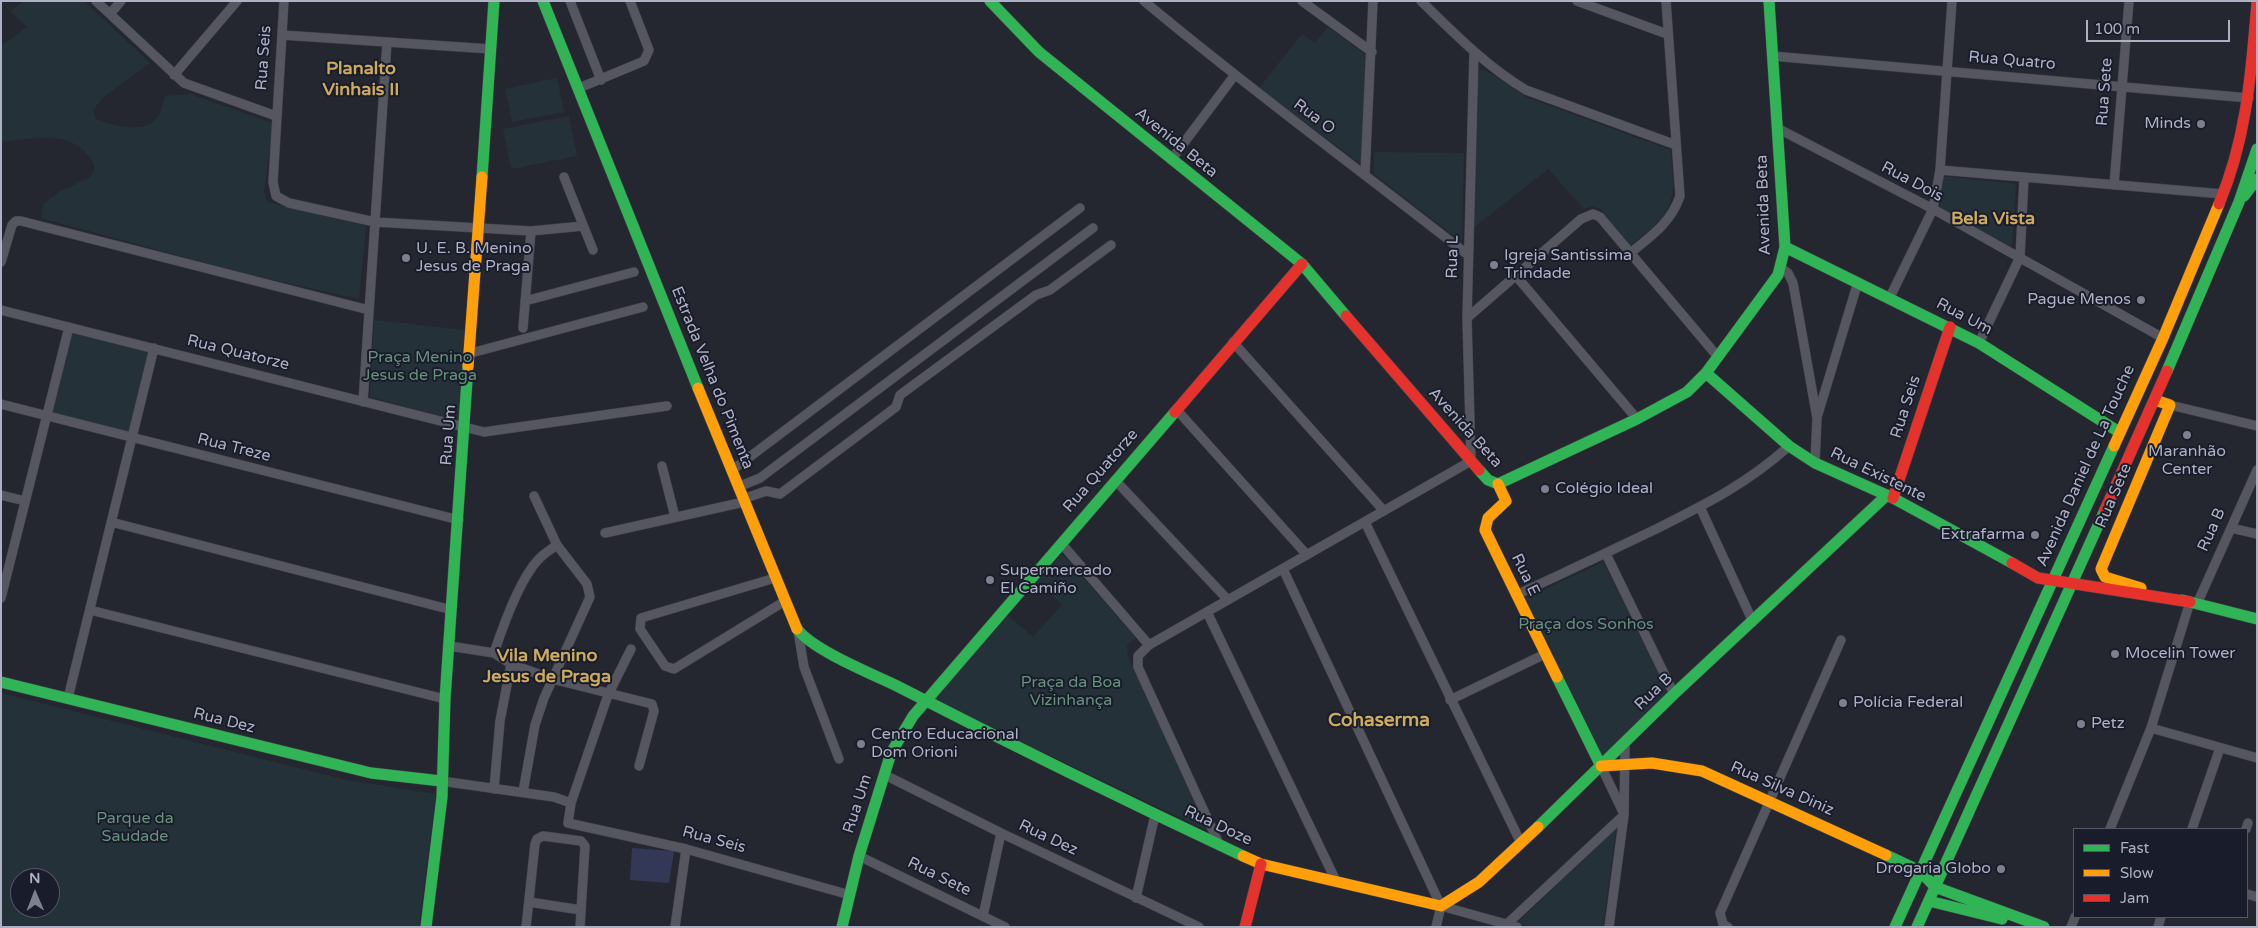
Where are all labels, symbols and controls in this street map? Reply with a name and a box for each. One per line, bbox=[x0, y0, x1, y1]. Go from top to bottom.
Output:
scale bar bbox=[2088, 10, 2232, 42]
text: 100 m bbox=[2094, 20, 2140, 38]
street label: Rua Seis bbox=[252, 25, 276, 91]
street label: Rua Quatro bbox=[1968, 48, 2056, 74]
street label: Rua Sete bbox=[2093, 57, 2117, 127]
district label: Planalto Vinhais II bbox=[323, 58, 399, 100]
street label: Rua O bbox=[1289, 95, 1339, 139]
street label: Avenida Beta bbox=[1131, 104, 1221, 182]
place label: Minds bbox=[2144, 114, 2191, 134]
marker: Minds bbox=[2195, 118, 2207, 130]
street label: Avenida Beta bbox=[1753, 154, 1775, 256]
street label: Rua Dois bbox=[1878, 158, 1946, 206]
district label: Bela Vista bbox=[1951, 208, 2035, 230]
street label: Rua L bbox=[1443, 235, 1463, 279]
place label: U. E. B. Menino Jesus de Praga bbox=[416, 239, 532, 277]
place label: Igreja Santissima Trindade bbox=[1504, 246, 1632, 284]
marker: U. E. B. Menino Jesus de Praga bbox=[400, 252, 412, 264]
marker: Igreja Santissima Trindade bbox=[1488, 259, 1500, 271]
street label: Estrada Velha do Pimenta bbox=[667, 284, 757, 472]
place label: Pague Menos bbox=[2027, 290, 2131, 310]
street label: Rua Um bbox=[1933, 294, 1995, 340]
marker: Pague Menos bbox=[2135, 294, 2147, 306]
street label: Rua Quatorze bbox=[185, 331, 291, 375]
park label: Praça Menino Jesus de Praga bbox=[363, 348, 477, 386]
street label: Avenida Daniel de La Touche bbox=[2033, 362, 2139, 570]
street label: Rua Seis bbox=[1887, 373, 1925, 441]
street label: Avenida Beta bbox=[1424, 384, 1506, 472]
street label: Rua Um bbox=[437, 404, 461, 466]
street label: Rua Quatorze bbox=[1059, 425, 1143, 517]
marker: Maranhão Center bbox=[2181, 429, 2193, 441]
street label: Rua Treze bbox=[195, 430, 273, 466]
place label: Maranhão Center bbox=[2148, 442, 2226, 480]
street label: Rua Existente bbox=[1827, 443, 1929, 507]
street label: Rua Sete bbox=[2092, 461, 2136, 531]
place label: Colégio Ideal bbox=[1555, 479, 1653, 499]
marker: Colégio Ideal bbox=[1539, 483, 1551, 495]
street label: Rua B bbox=[2194, 505, 2230, 555]
place label: Extrafarma bbox=[1940, 525, 2025, 545]
marker: Extrafarma bbox=[2029, 529, 2041, 541]
street label: Rua E bbox=[1507, 551, 1543, 599]
place label: Supermercado El Camiño bbox=[1000, 561, 1112, 599]
marker: Supermercado El Camiño bbox=[984, 574, 996, 586]
park label: Praça dos Sonhos bbox=[1518, 615, 1654, 635]
place label: Mocelin Tower bbox=[2125, 644, 2235, 664]
district label: Vila Menino Jesus de Praga bbox=[483, 645, 611, 688]
marker: Mocelin Tower bbox=[2109, 648, 2121, 660]
street label: Rua B bbox=[1631, 669, 1677, 715]
park label: Praça da Boa Vizinhança bbox=[1021, 673, 1121, 711]
place label: Polícia Federal bbox=[1853, 693, 1963, 713]
marker: Polícia Federal bbox=[1837, 697, 1849, 709]
street label: Rua Dez bbox=[191, 704, 257, 738]
district label: Cohaserma bbox=[1328, 710, 1430, 732]
place label: Petz bbox=[2091, 714, 2125, 734]
marker: Petz bbox=[2075, 718, 2087, 730]
place label: Centro Educacional Dom Orioni bbox=[871, 725, 1019, 763]
marker: Centro Educacional Dom Orioni bbox=[855, 738, 867, 750]
street label: Rua Silva Diniz bbox=[1727, 758, 1837, 820]
street label: Rua Um bbox=[839, 772, 877, 836]
street label: Rua Doze bbox=[1181, 802, 1255, 850]
park label: Parque da Saudade bbox=[96, 809, 174, 847]
street label: Rua Dez bbox=[1015, 816, 1081, 860]
street label: Rua Seis bbox=[680, 822, 748, 858]
legend bbox=[2073, 828, 2248, 918]
text: Fast bbox=[2120, 839, 2149, 857]
street label: Rua Sete bbox=[904, 853, 974, 901]
place label: Drogaria Globo bbox=[1876, 859, 1991, 879]
marker: Drogaria Globo bbox=[1995, 863, 2007, 875]
text: Slow bbox=[2120, 864, 2154, 882]
north arrow bbox=[10, 868, 60, 918]
text: N bbox=[29, 870, 41, 887]
text: Jam bbox=[2120, 889, 2149, 907]

